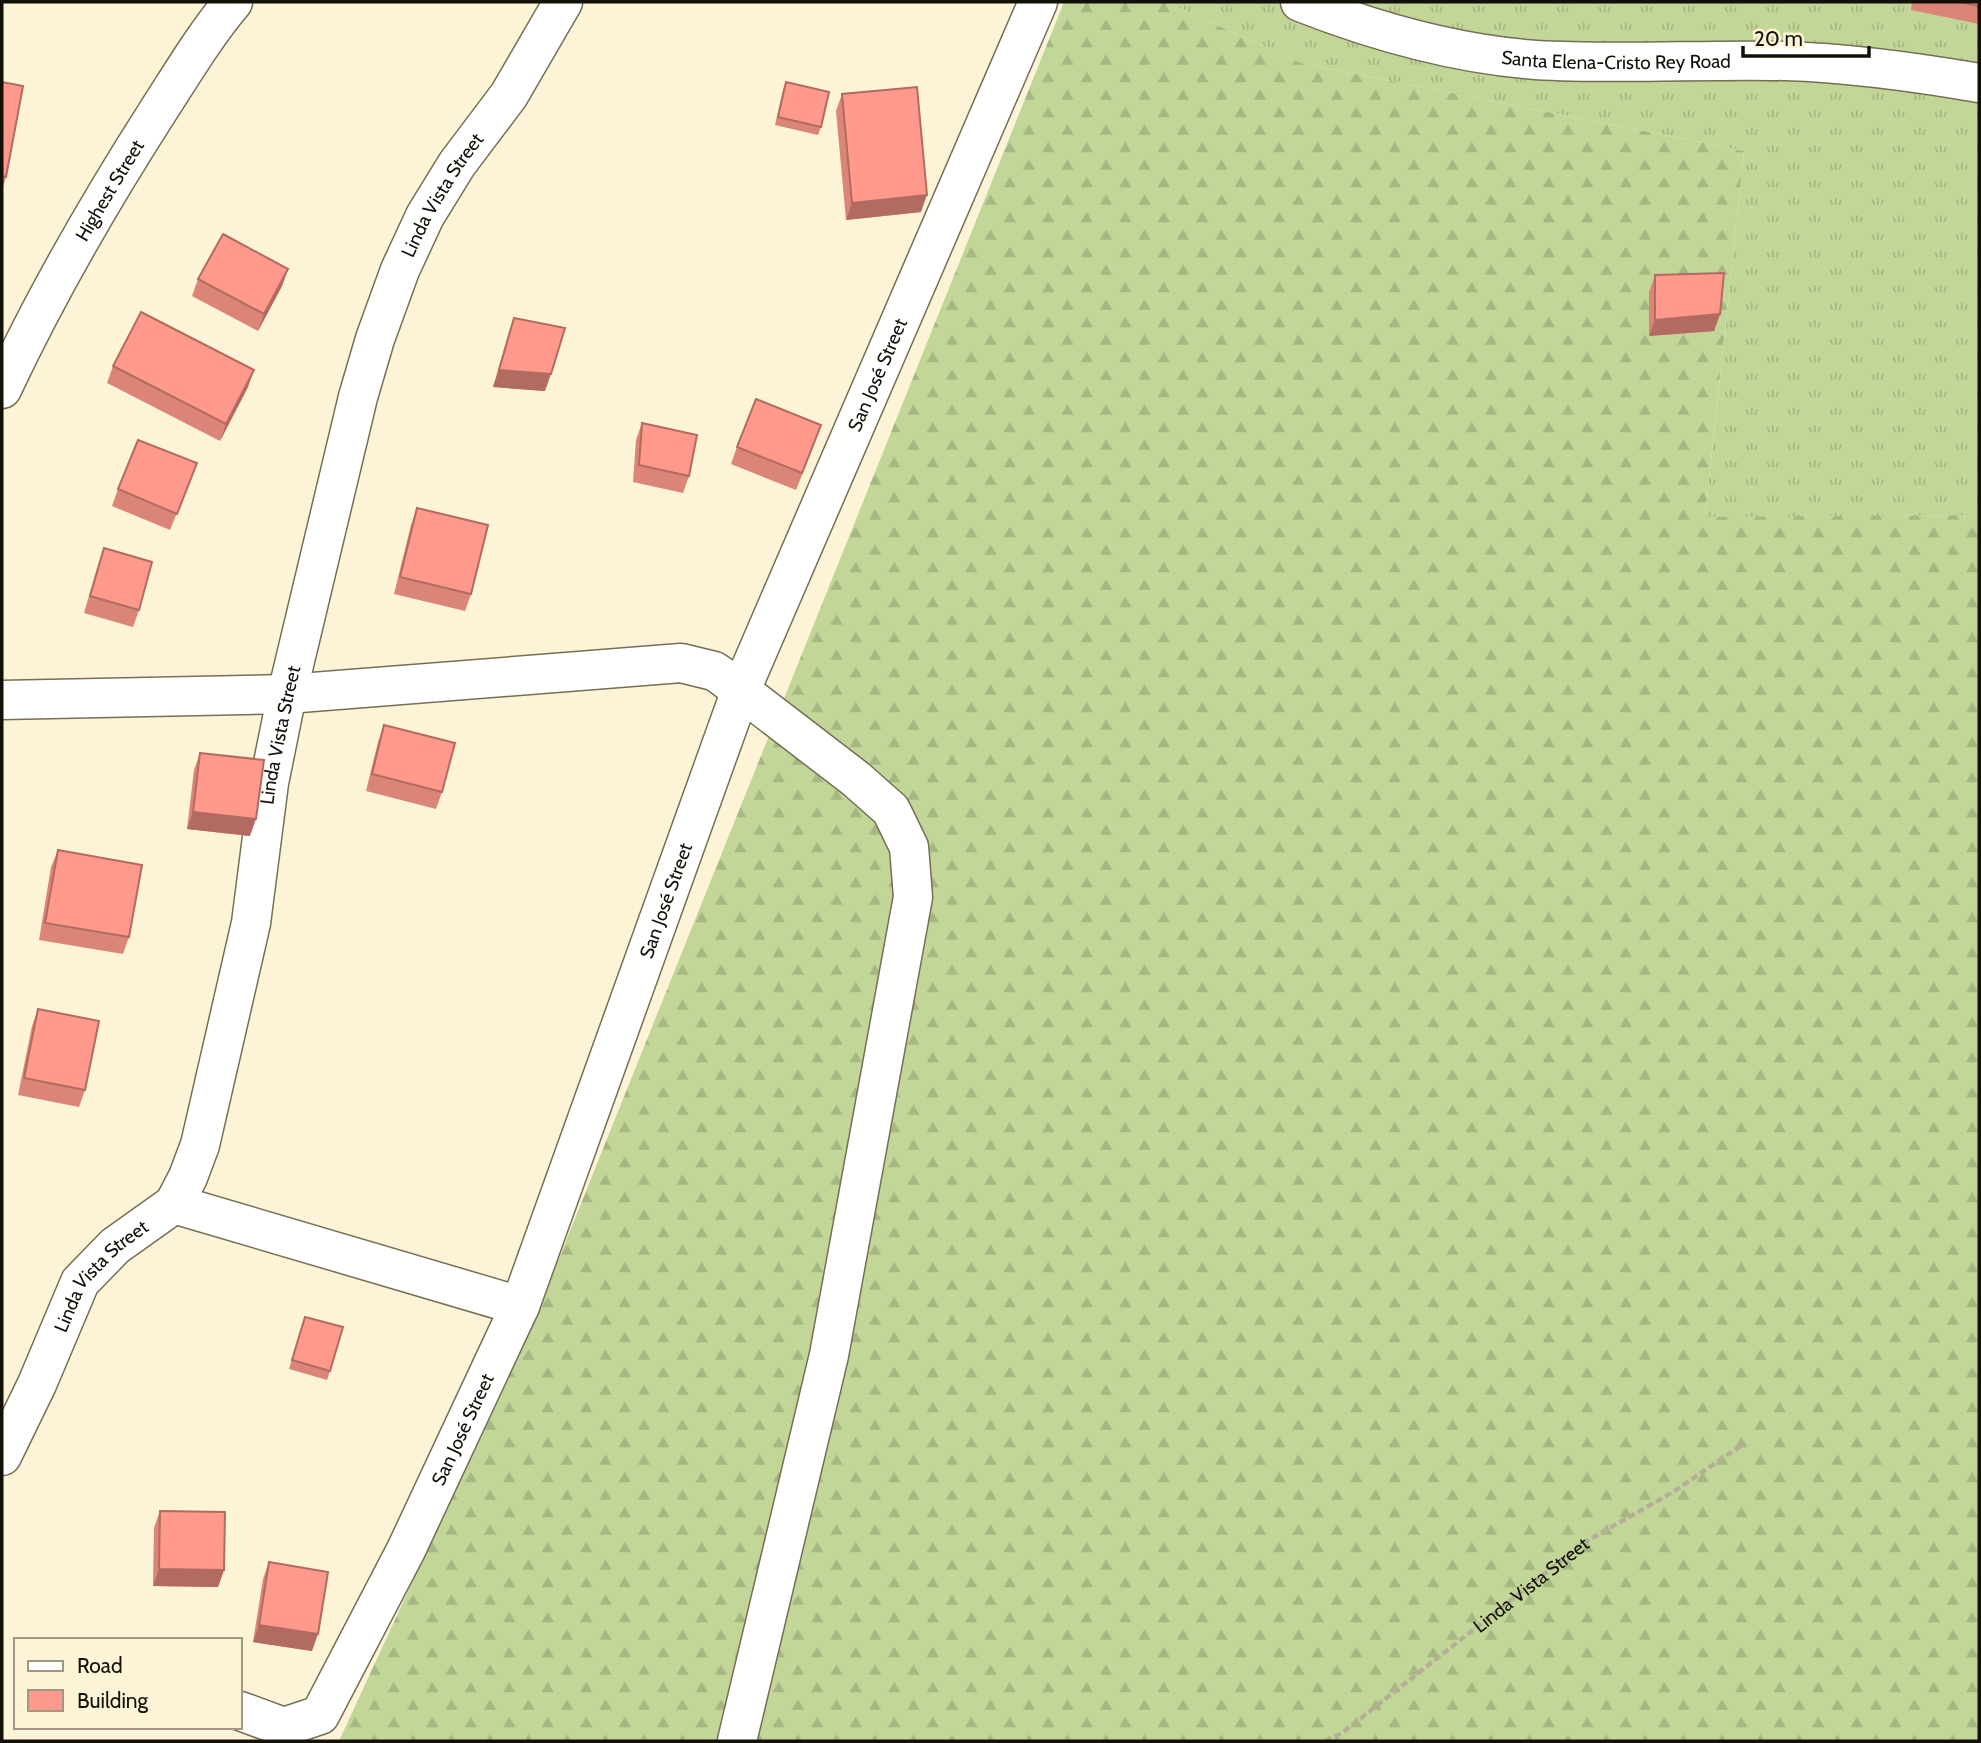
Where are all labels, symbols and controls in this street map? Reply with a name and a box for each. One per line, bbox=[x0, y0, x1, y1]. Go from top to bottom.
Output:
scale bar bbox=[1743, 14, 1869, 58]
text: 20 m bbox=[1754, 26, 1803, 51]
street label: Santa Elena-Cristo Rey Road bbox=[1500, 46, 1731, 74]
street label: Linda Vista Street bbox=[397, 128, 489, 261]
street label: Highest Street bbox=[71, 135, 149, 245]
street label: San José Street bbox=[843, 314, 912, 435]
street label: Linda Vista Street bbox=[255, 663, 306, 806]
street label: San José Street bbox=[635, 839, 697, 961]
street label: Linda Vista Street bbox=[49, 1215, 153, 1336]
street label: San José Street bbox=[427, 1369, 499, 1489]
street label: Linda Vista Street bbox=[1469, 1532, 1594, 1638]
legend bbox=[14, 1638, 242, 1729]
text: Road bbox=[77, 1653, 123, 1678]
text: Building bbox=[77, 1688, 149, 1713]

